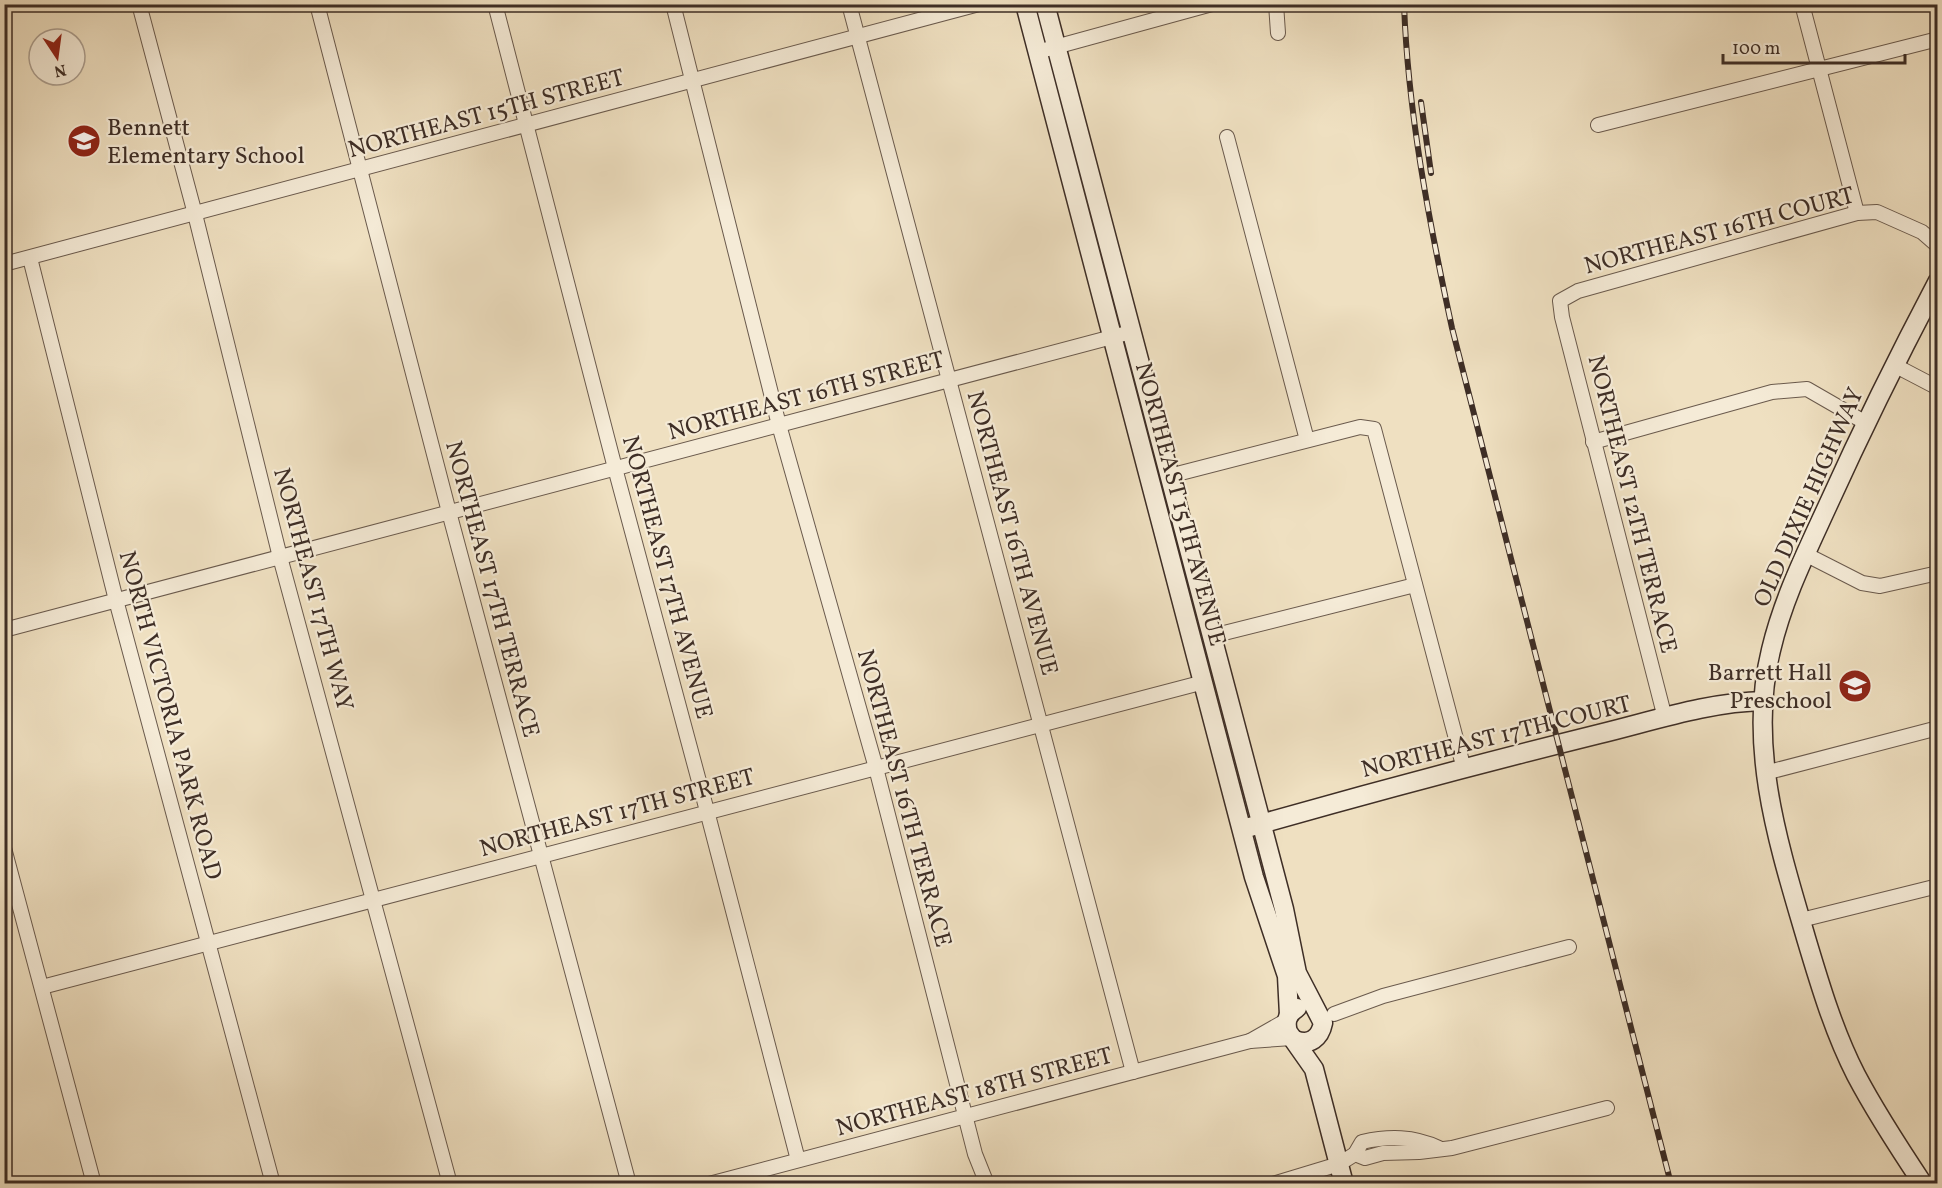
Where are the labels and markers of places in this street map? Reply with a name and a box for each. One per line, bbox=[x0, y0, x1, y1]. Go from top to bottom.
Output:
place label: Bennett Elementary School bbox=[107, 112, 305, 174]
school or university icon: Bennett Elementary School bbox=[66, 123, 102, 159]
place label: Barrett Hall Preschool bbox=[1708, 657, 1832, 719]
school or university icon: Barrett Hall Preschool bbox=[1837, 668, 1873, 704]

